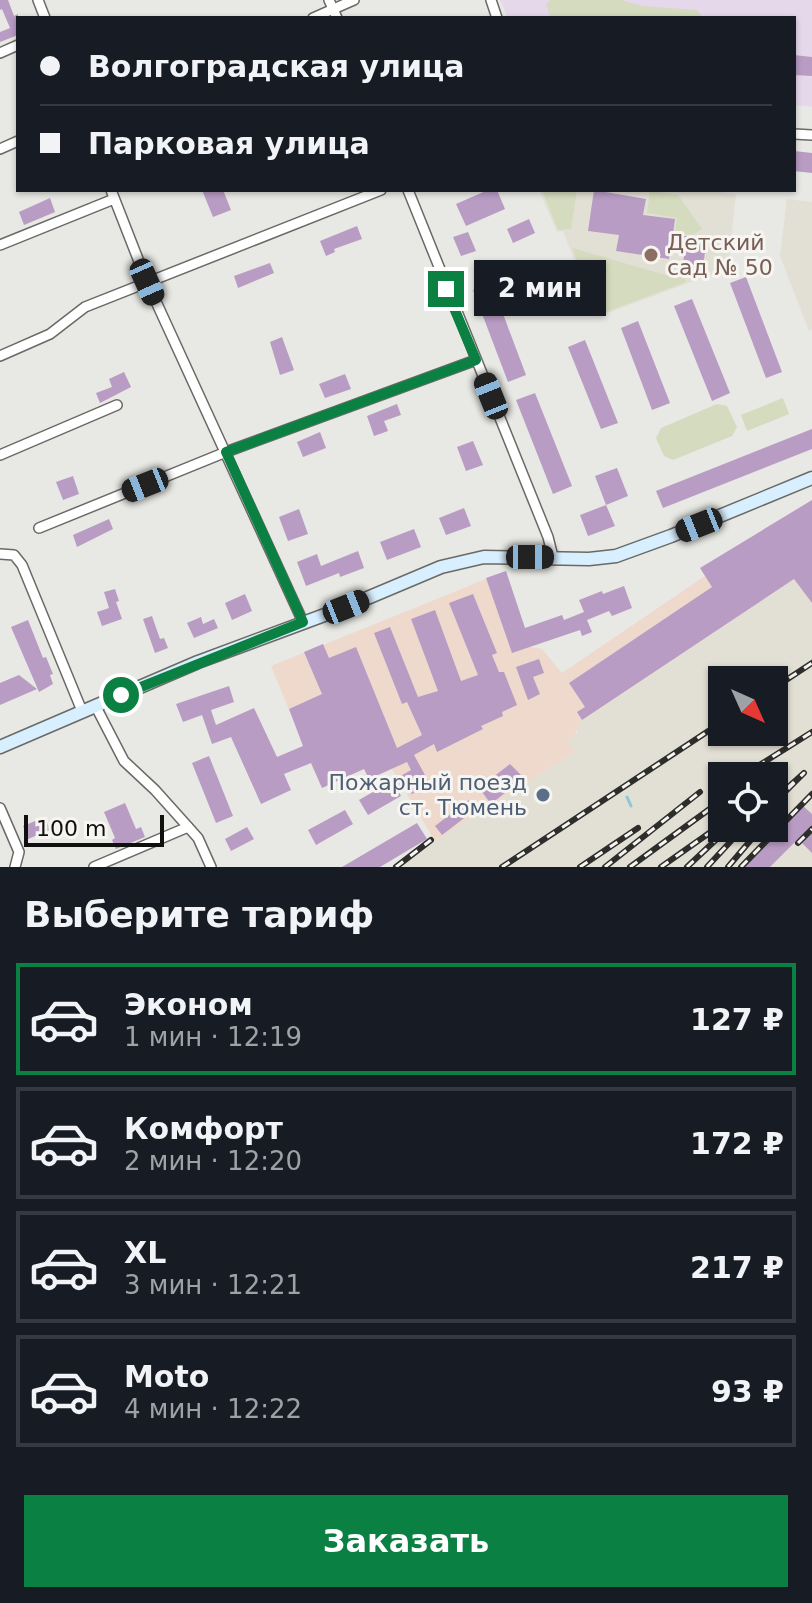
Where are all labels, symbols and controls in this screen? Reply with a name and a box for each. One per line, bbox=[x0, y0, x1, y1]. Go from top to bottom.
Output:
text: Волгоградская улица bbox=[88, 49, 464, 84]
text: Парковая улица bbox=[88, 126, 370, 161]
place label: Детский сад № 50 bbox=[667, 230, 773, 280]
marker: Детский сад № 50 bbox=[642, 246, 660, 264]
car bbox=[126, 255, 168, 309]
callout: 2 мин bbox=[474, 261, 606, 317]
route end bbox=[428, 271, 464, 307]
text: 2 мин bbox=[498, 273, 582, 303]
car bbox=[471, 369, 511, 423]
car bbox=[118, 465, 172, 505]
car bbox=[672, 505, 726, 545]
car bbox=[506, 545, 554, 569]
car bbox=[319, 587, 373, 627]
north arrow bbox=[708, 666, 788, 746]
map controls bbox=[708, 666, 788, 842]
route start bbox=[103, 677, 139, 713]
button: locate bbox=[708, 762, 788, 842]
place label: Пожарный поезд ст. Тюмень bbox=[328, 770, 527, 820]
marker: Пожарный поезд ст. Тюмень bbox=[534, 786, 552, 804]
scale bar bbox=[24, 811, 164, 847]
text: 100 m bbox=[36, 816, 106, 841]
text: Выберите тариф bbox=[24, 894, 374, 935]
icon: car bbox=[28, 983, 100, 1055]
text: Эконом bbox=[124, 987, 253, 1022]
text: 127 ₽ bbox=[690, 1002, 784, 1037]
text: 1 мин · 12:19 bbox=[124, 1022, 302, 1052]
icon: car bbox=[28, 1107, 100, 1179]
text: Комфорт bbox=[124, 1111, 283, 1146]
text: 172 ₽ bbox=[690, 1126, 784, 1161]
text: 2 мин · 12:20 bbox=[124, 1146, 302, 1176]
icon: car bbox=[28, 1231, 100, 1303]
text: XL bbox=[124, 1235, 166, 1270]
text: 217 ₽ bbox=[690, 1250, 784, 1285]
text: 3 мин · 12:21 bbox=[124, 1270, 302, 1300]
icon: car bbox=[28, 1355, 100, 1427]
text: Moto bbox=[124, 1359, 209, 1394]
text: 93 ₽ bbox=[711, 1374, 784, 1409]
text: 4 мин · 12:22 bbox=[124, 1394, 302, 1424]
button: Заказать bbox=[24, 1495, 788, 1587]

